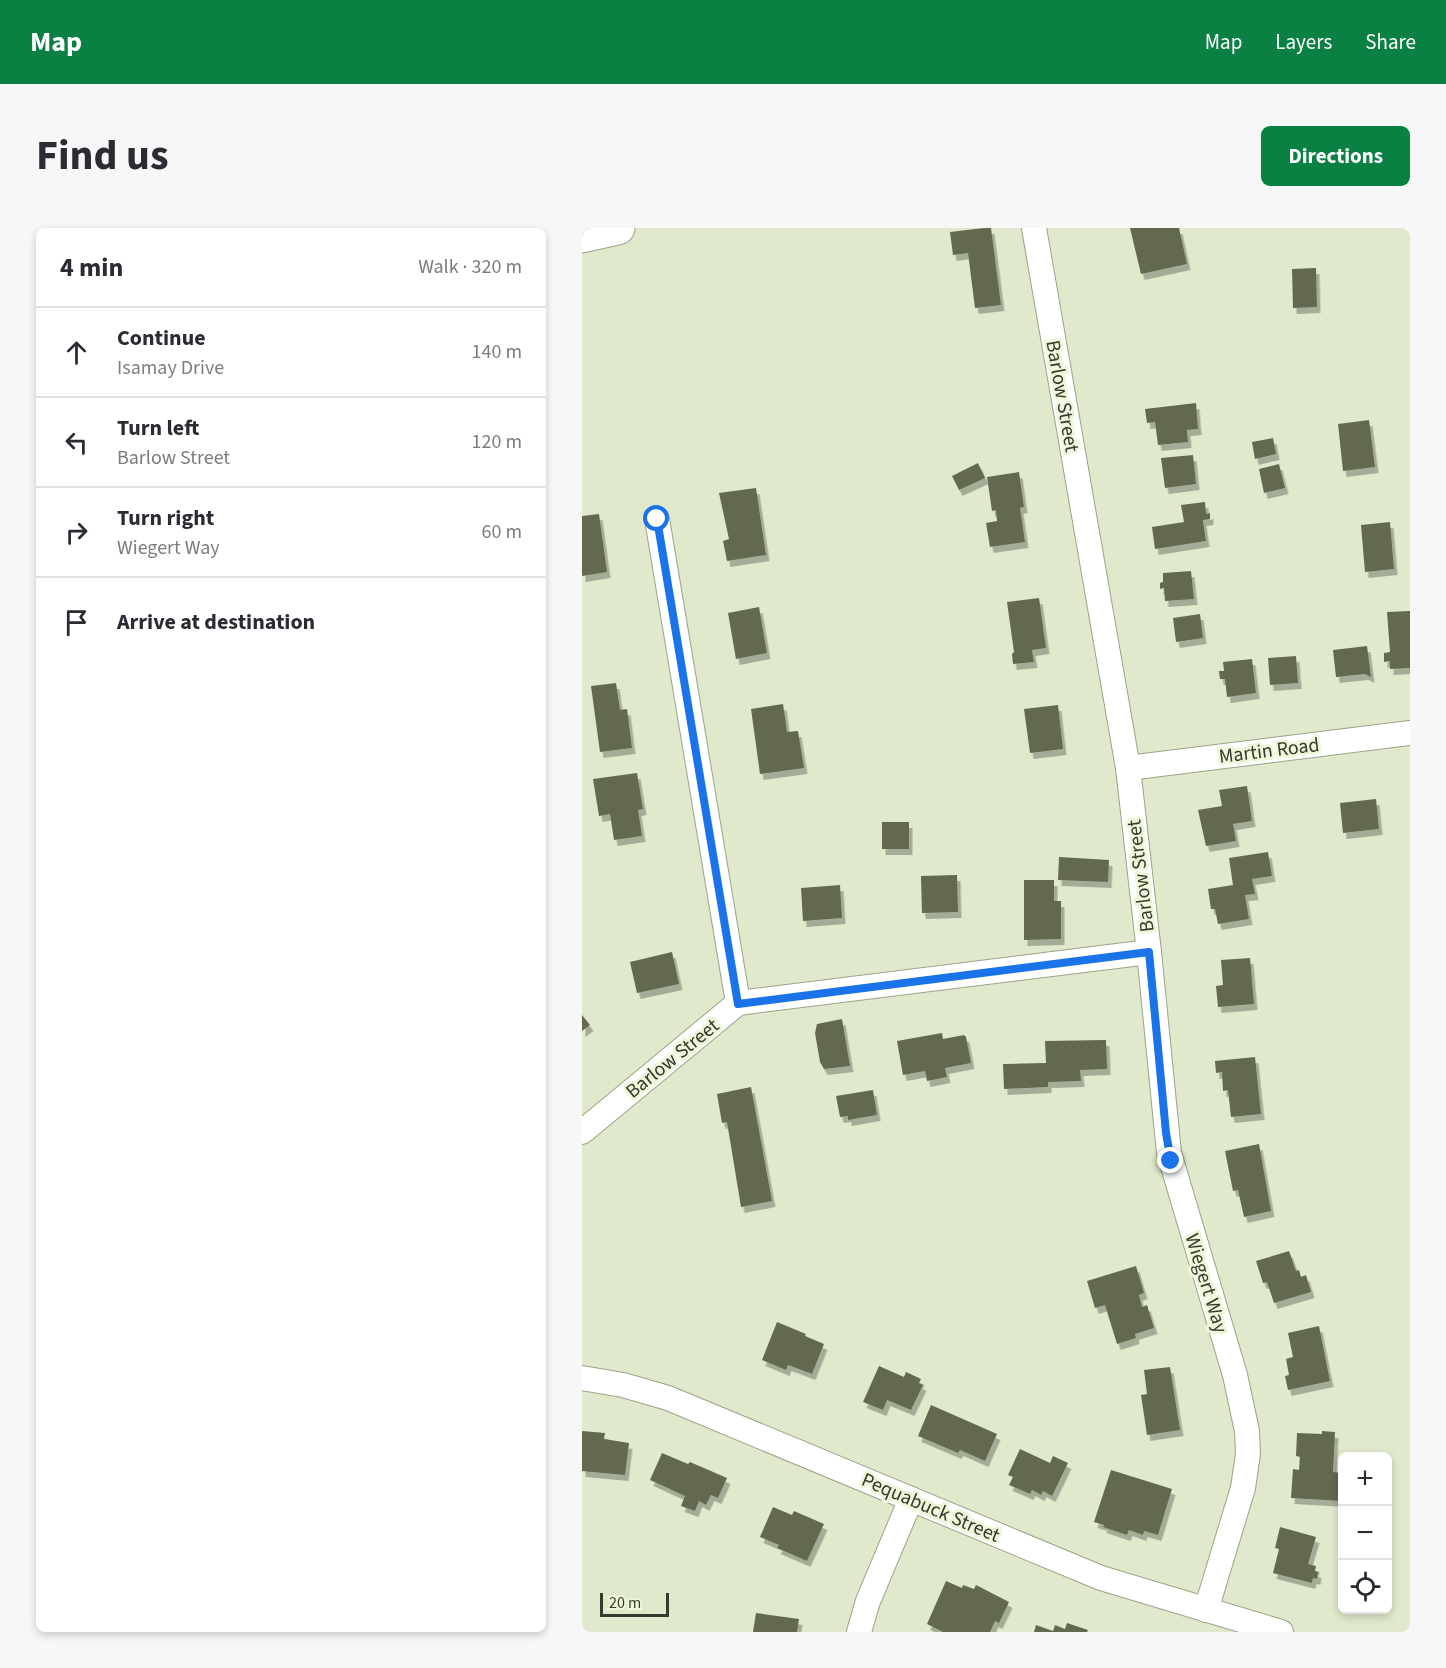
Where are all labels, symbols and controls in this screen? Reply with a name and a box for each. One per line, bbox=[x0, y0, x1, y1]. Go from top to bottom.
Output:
text: Map bbox=[30, 22, 82, 62]
text: Map bbox=[1205, 27, 1242, 57]
text: Layers bbox=[1275, 27, 1332, 57]
text: Share bbox=[1365, 27, 1416, 57]
text: Find us bbox=[36, 126, 169, 186]
button: Directions bbox=[1261, 126, 1410, 186]
text: 4 min bbox=[60, 249, 123, 286]
text: Walk · 320 m bbox=[418, 253, 522, 281]
text: Continue bbox=[117, 322, 206, 354]
icon: ahead bbox=[60, 336, 93, 369]
text: 140 m bbox=[472, 338, 522, 366]
street label: Barlow Street bbox=[1038, 338, 1086, 455]
text: Isamay Drive bbox=[117, 354, 224, 382]
text: Turn left bbox=[117, 412, 199, 444]
icon: left bbox=[60, 426, 93, 459]
text: 120 m bbox=[472, 428, 522, 456]
text: Barlow Street bbox=[117, 444, 230, 472]
text: Turn right bbox=[117, 502, 214, 534]
route start bbox=[643, 505, 669, 531]
icon: right bbox=[60, 516, 93, 549]
text: 60 m bbox=[482, 518, 522, 546]
text: Wiegert Way bbox=[117, 534, 220, 562]
icon: arrive bbox=[60, 606, 93, 639]
text: Arrive at destination bbox=[117, 606, 315, 638]
street label: Martin Road bbox=[1217, 731, 1321, 771]
street label: Barlow Street bbox=[1120, 818, 1162, 934]
street label: Barlow Street bbox=[620, 1012, 726, 1105]
route end bbox=[1157, 1147, 1183, 1173]
street label: Wiegert Way bbox=[1178, 1230, 1235, 1337]
map controls bbox=[1338, 1452, 1392, 1614]
button: + bbox=[1338, 1452, 1392, 1506]
street label: Pequabuck Street bbox=[857, 1466, 1004, 1550]
button: − bbox=[1338, 1506, 1392, 1560]
button: locate bbox=[1338, 1560, 1392, 1614]
scale bar bbox=[600, 1590, 669, 1618]
text: 20 m bbox=[609, 1592, 641, 1614]

